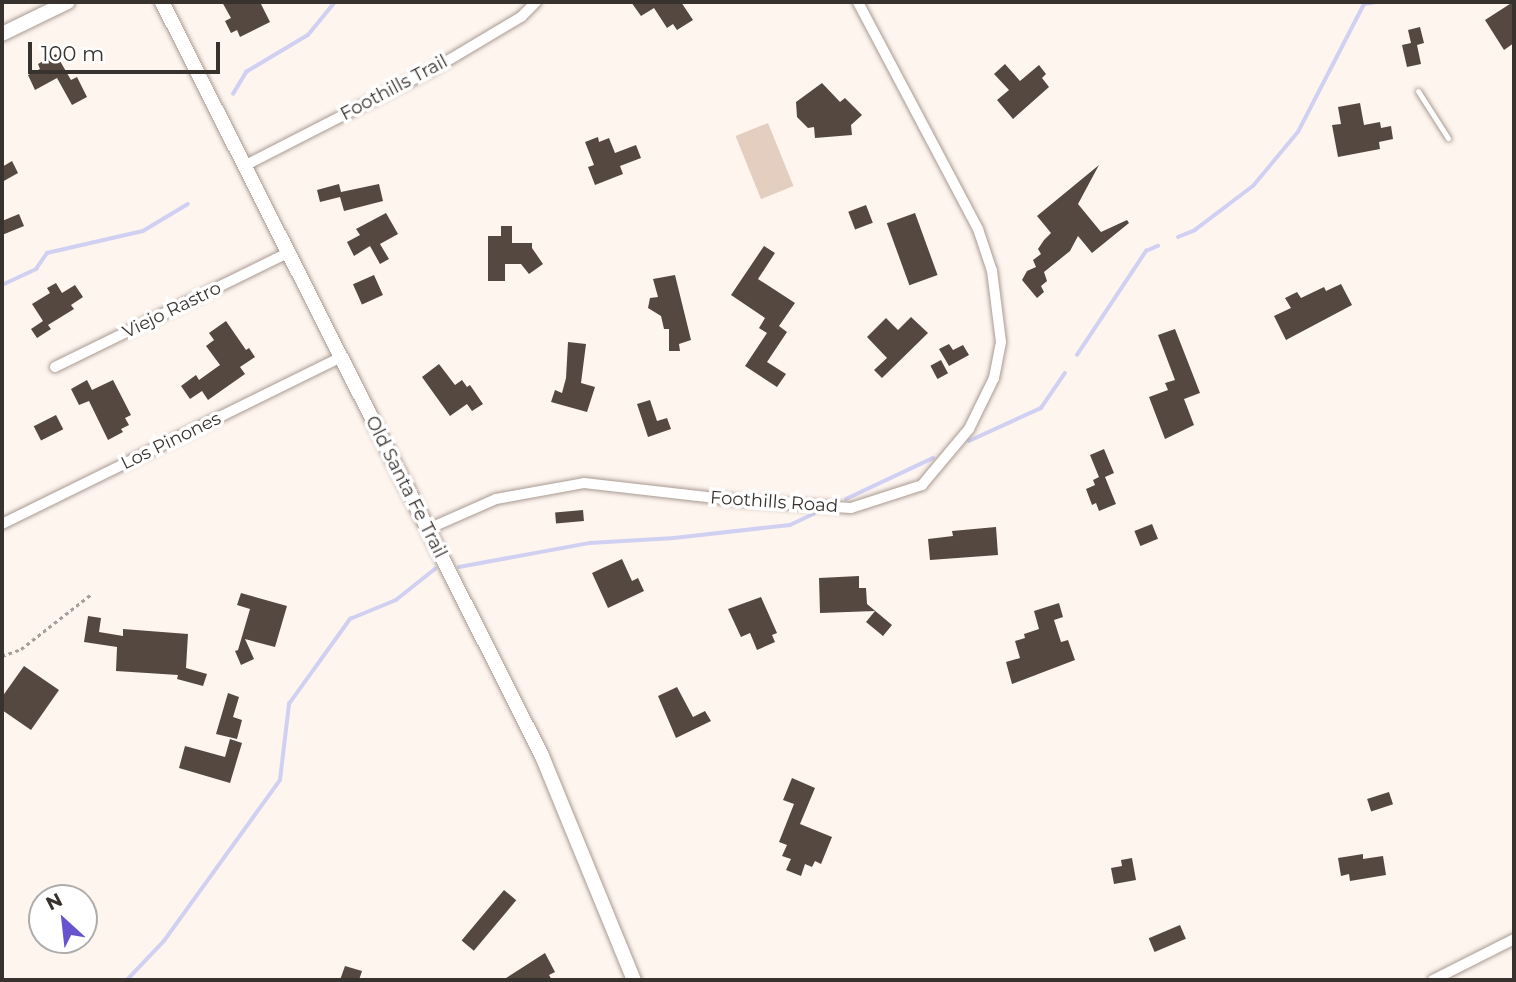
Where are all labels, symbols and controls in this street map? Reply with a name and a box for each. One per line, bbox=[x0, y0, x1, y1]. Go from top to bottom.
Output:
scale bar bbox=[32, 28, 224, 72]
text: 100 m bbox=[41, 41, 104, 66]
street label: Foothills Trail bbox=[337, 51, 451, 125]
street label: Viejo Rastro bbox=[119, 277, 225, 343]
street label: Los Pinones bbox=[118, 408, 224, 474]
street label: Old Santa Fe Trail bbox=[361, 412, 451, 562]
street label: Foothills Road bbox=[709, 487, 839, 517]
north arrow bbox=[28, 884, 98, 954]
text: N bbox=[42, 888, 66, 915]

